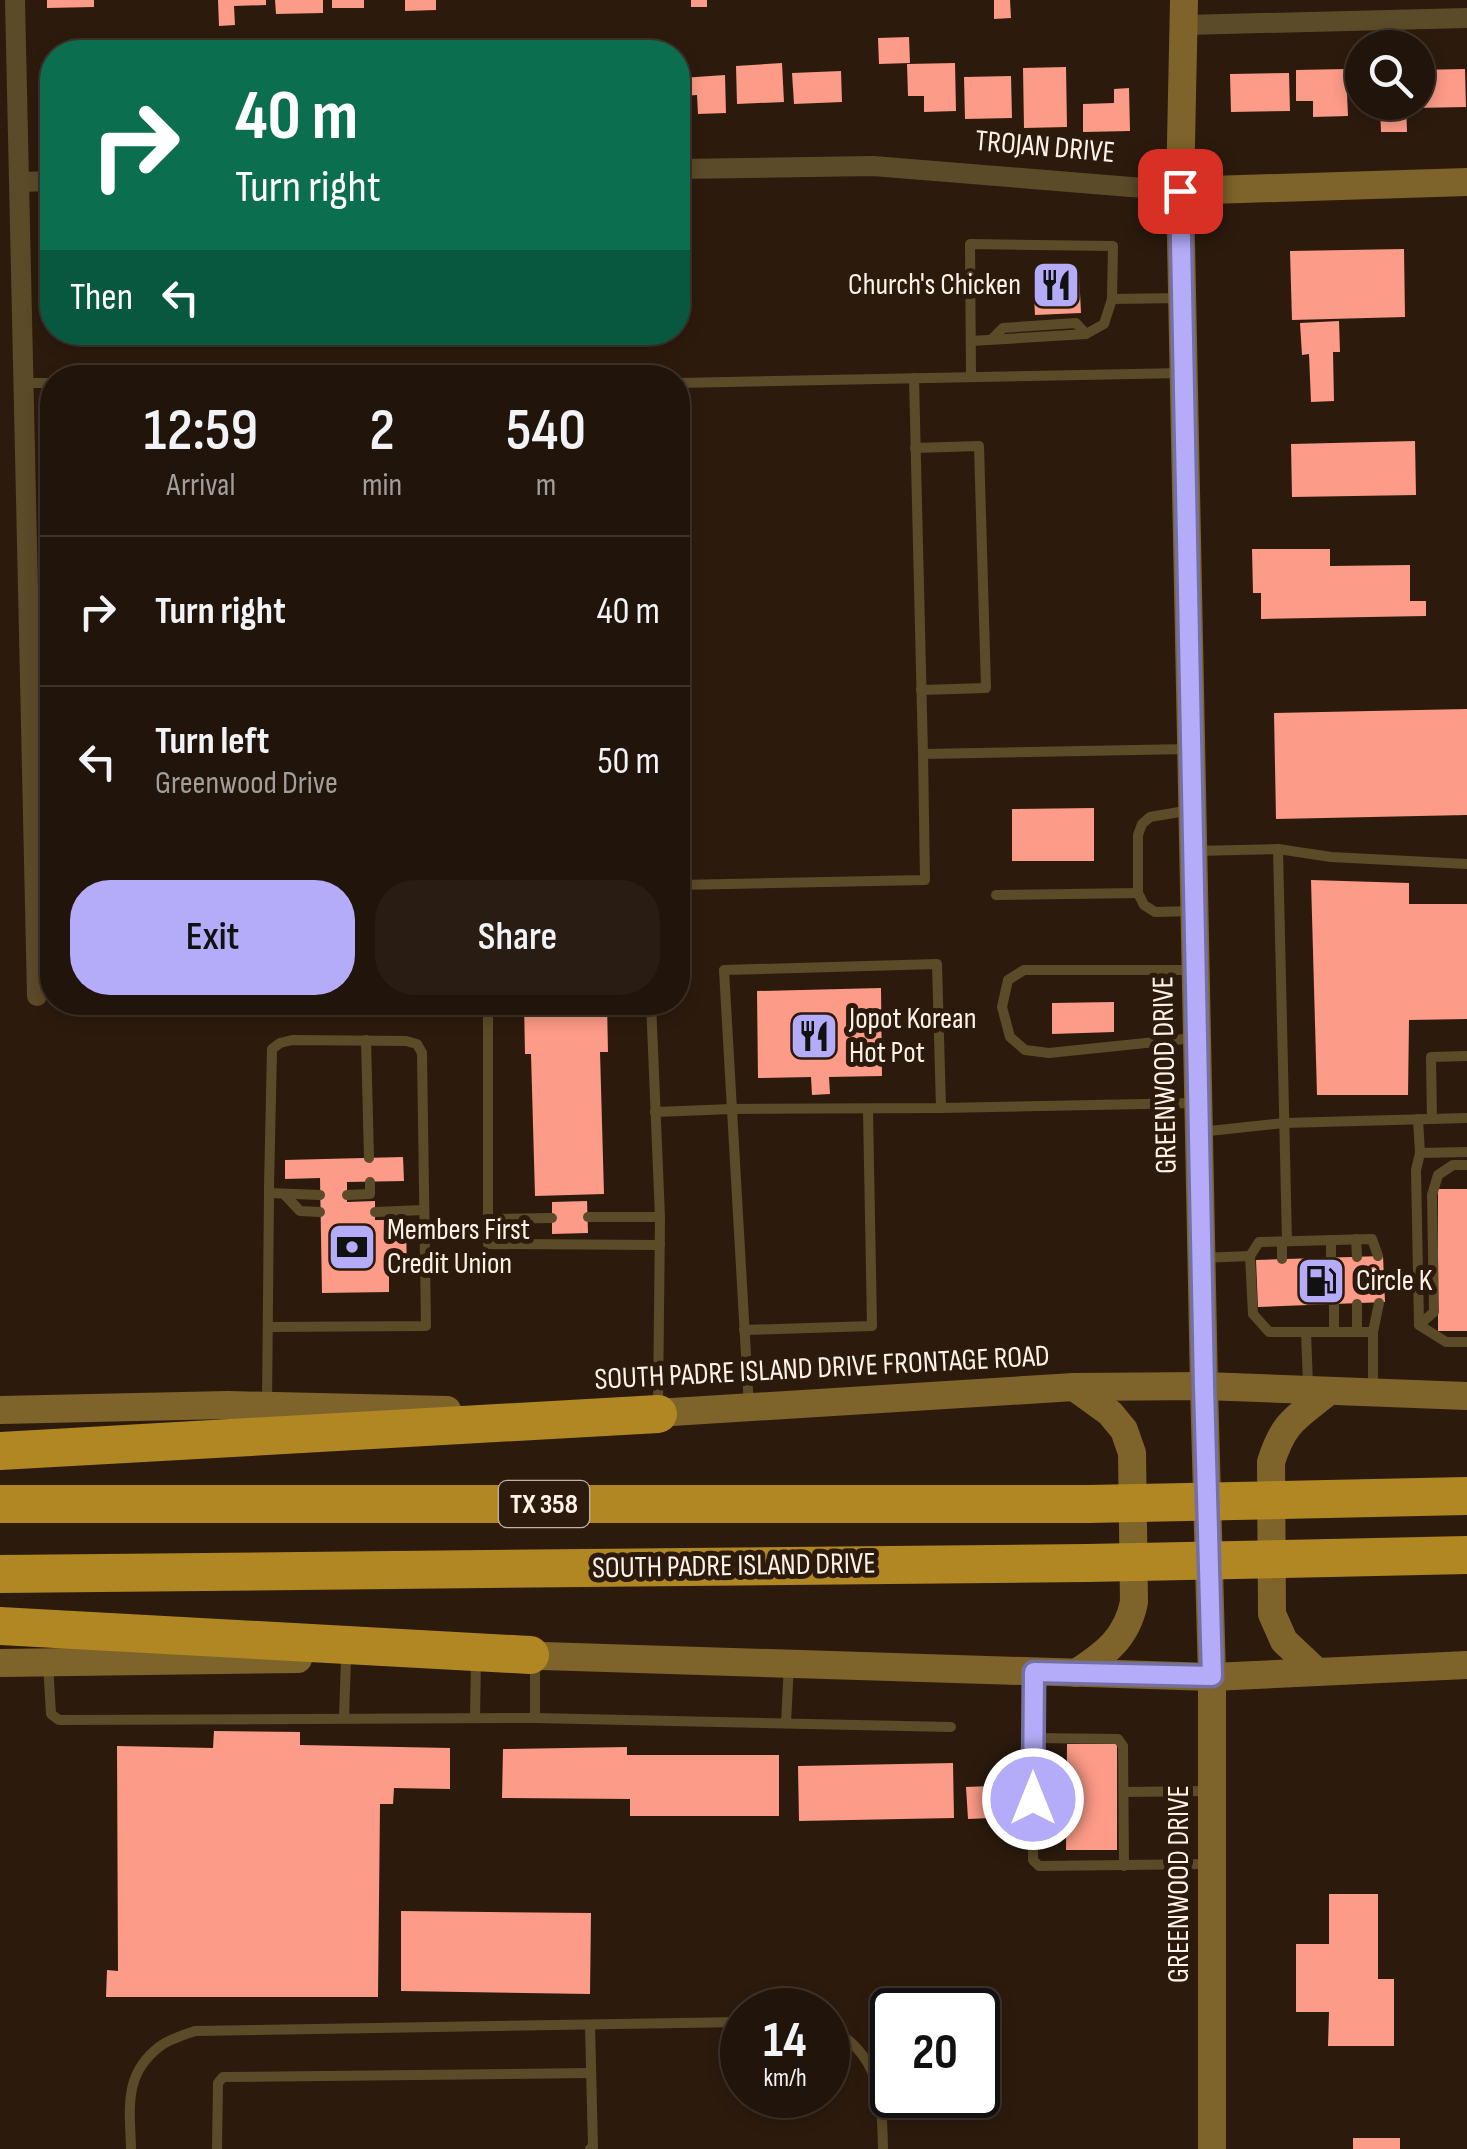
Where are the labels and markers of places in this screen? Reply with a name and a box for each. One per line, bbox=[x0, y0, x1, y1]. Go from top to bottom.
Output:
pin bbox=[1138, 149, 1223, 234]
restaurant icon: Church's Chicken bbox=[1030, 259, 1082, 311]
place label: Church's Chicken bbox=[848, 267, 1021, 303]
place label: Jopot Korean Hot Pot bbox=[848, 1001, 976, 1071]
restaurant icon: Jopot Korean Hot Pot bbox=[788, 1010, 840, 1062]
place label: Members First Credit Union bbox=[387, 1212, 530, 1282]
bank icon: Members First Credit Union bbox=[326, 1221, 378, 1273]
fuel station icon: Circle K bbox=[1295, 1255, 1347, 1307]
place label: Circle K bbox=[1356, 1263, 1433, 1299]

